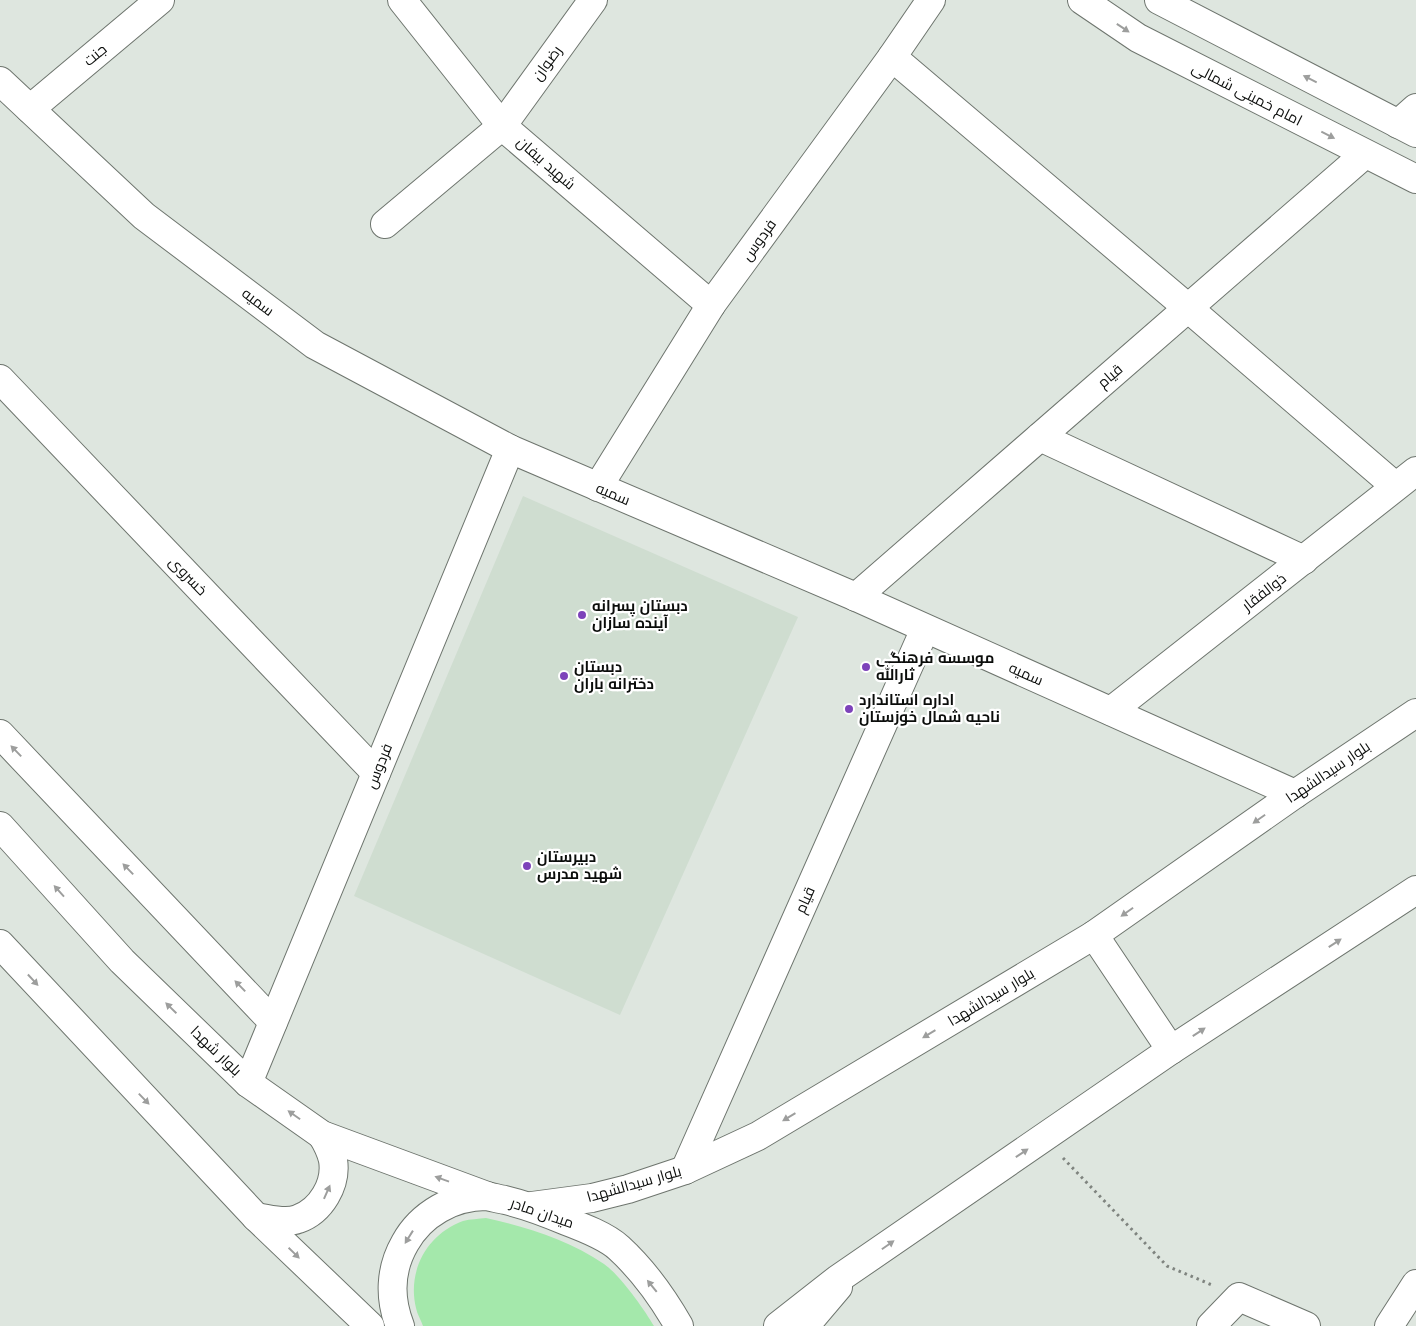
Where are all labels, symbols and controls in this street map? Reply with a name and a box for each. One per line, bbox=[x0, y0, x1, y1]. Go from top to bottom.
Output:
one-way arrow bbox=[1116, 23, 1129, 32]
street label: جنت bbox=[78, 39, 112, 71]
street label: رضوان bbox=[527, 41, 567, 85]
street label: امام خمینی شمالی bbox=[1188, 57, 1306, 131]
one-way arrow bbox=[1303, 75, 1317, 83]
street label: شهید بیفان bbox=[512, 131, 580, 195]
one-way arrow bbox=[1321, 131, 1335, 139]
street label: فردوس bbox=[736, 214, 782, 266]
street label: سمیه bbox=[237, 282, 279, 322]
street label: قیام bbox=[1092, 359, 1128, 393]
street label: سمیه bbox=[592, 477, 634, 511]
street label: خسروی bbox=[164, 551, 212, 601]
street label: ذوالفقار bbox=[1236, 568, 1291, 617]
place label: دبستان پسرانه آینده سازان bbox=[592, 595, 688, 634]
marker: دبستان پسرانه آینده سازان bbox=[576, 609, 588, 621]
place label: موسسه فرهنگی ثارالله bbox=[876, 647, 994, 686]
place label: دبستان دخترانه باران bbox=[574, 656, 654, 695]
street label: سمیه bbox=[1005, 657, 1047, 691]
marker: موسسه فرهنگی ثارالله bbox=[860, 661, 872, 673]
marker: دبستان دخترانه باران bbox=[558, 670, 570, 682]
place label: اداره استاندارد ناحیه شمال خوزستان bbox=[859, 689, 1000, 728]
marker: اداره استاندارد ناحیه شمال خوزستان bbox=[843, 703, 855, 715]
street label: بلوار سیدالشهدا bbox=[1281, 736, 1375, 808]
street label: فردوس bbox=[360, 740, 398, 792]
one-way arrow bbox=[10, 745, 22, 757]
one-way arrow bbox=[1253, 814, 1266, 824]
place label: دبیرستان شهید مدرس bbox=[537, 846, 622, 885]
marker: دبیرستان شهید مدرس bbox=[521, 860, 533, 872]
one-way arrow bbox=[122, 863, 134, 875]
street label: قیام bbox=[789, 883, 821, 917]
one-way arrow bbox=[53, 886, 65, 898]
one-way arrow bbox=[1120, 907, 1133, 917]
one-way arrow bbox=[1329, 938, 1342, 948]
street label: بلوار سیدالشهدا bbox=[943, 962, 1039, 1032]
one-way arrow bbox=[27, 974, 39, 986]
one-way arrow bbox=[234, 981, 246, 993]
one-way arrow bbox=[166, 1002, 178, 1014]
street label: بلوار شهدا bbox=[185, 1021, 247, 1081]
one-way arrow bbox=[1193, 1027, 1206, 1036]
one-way arrow bbox=[922, 1030, 935, 1039]
one-way arrow bbox=[138, 1092, 150, 1104]
one-way arrow bbox=[287, 1110, 300, 1120]
one-way arrow bbox=[783, 1113, 796, 1122]
one-way arrow bbox=[1015, 1148, 1028, 1158]
street label: بلوار سیدالشهدا bbox=[584, 1160, 684, 1208]
one-way arrow bbox=[434, 1175, 449, 1182]
one-way arrow bbox=[324, 1185, 332, 1199]
street label: میدان مادر bbox=[506, 1192, 577, 1234]
one-way arrow bbox=[404, 1230, 413, 1243]
one-way arrow bbox=[881, 1240, 895, 1250]
one-way arrow bbox=[288, 1247, 300, 1259]
one-way arrow bbox=[647, 1279, 658, 1292]

